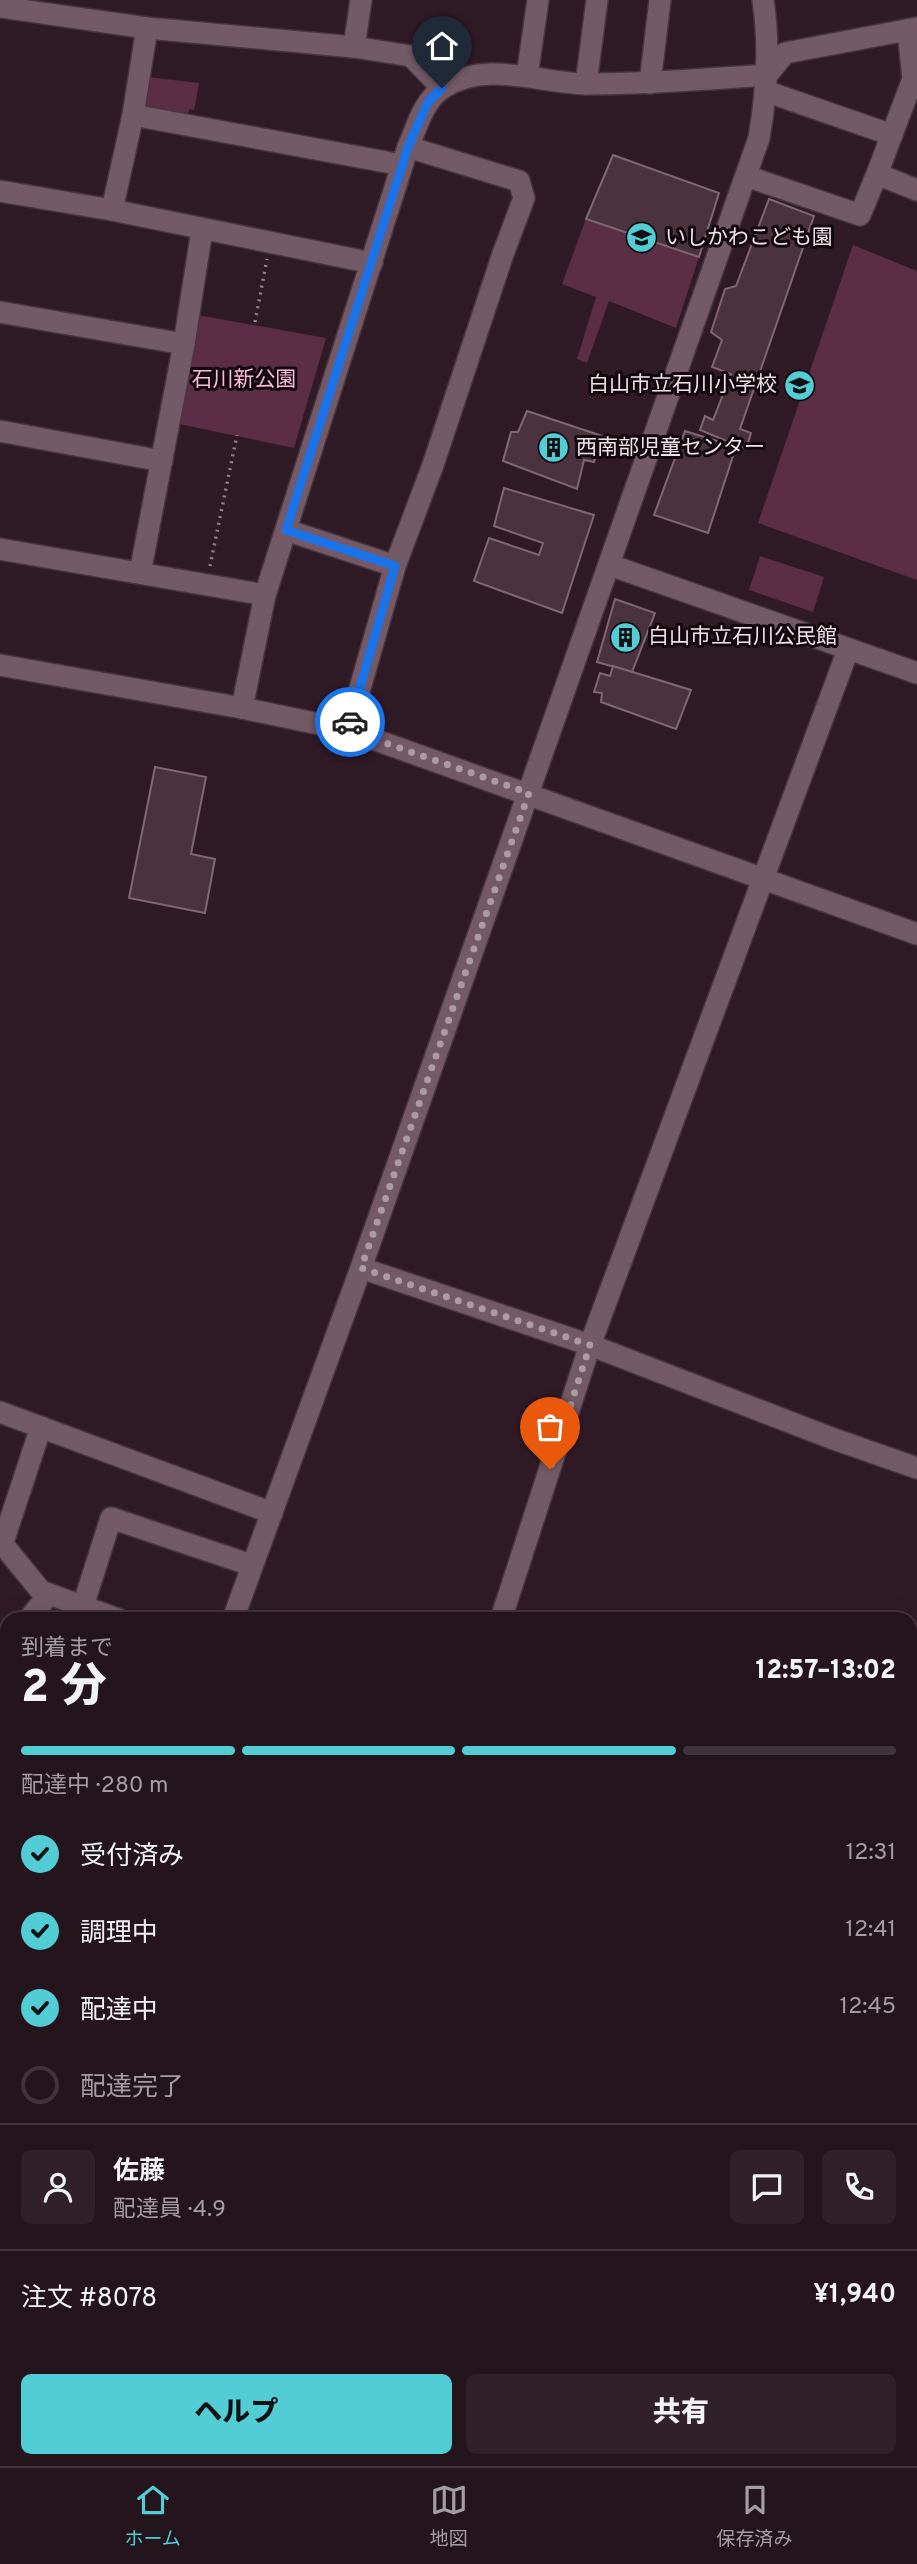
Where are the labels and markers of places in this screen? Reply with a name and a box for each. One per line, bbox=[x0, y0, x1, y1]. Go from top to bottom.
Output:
pin bbox=[412, 16, 472, 88]
school or university icon: いしかわこども園 bbox=[625, 221, 659, 255]
place label: いしかわこども園 bbox=[665, 225, 833, 252]
school or university icon: 白山市立石川小学校 bbox=[783, 368, 817, 402]
place label: 白山市立石川小学校 bbox=[588, 372, 777, 399]
building icon: 西南部児童センター bbox=[536, 431, 570, 465]
place label: 西南部児童センター bbox=[576, 435, 765, 462]
building icon: 白山市立石川公民館 bbox=[608, 620, 642, 654]
place label: 白山市立石川公民館 bbox=[648, 624, 837, 651]
pin bbox=[520, 1397, 580, 1469]

